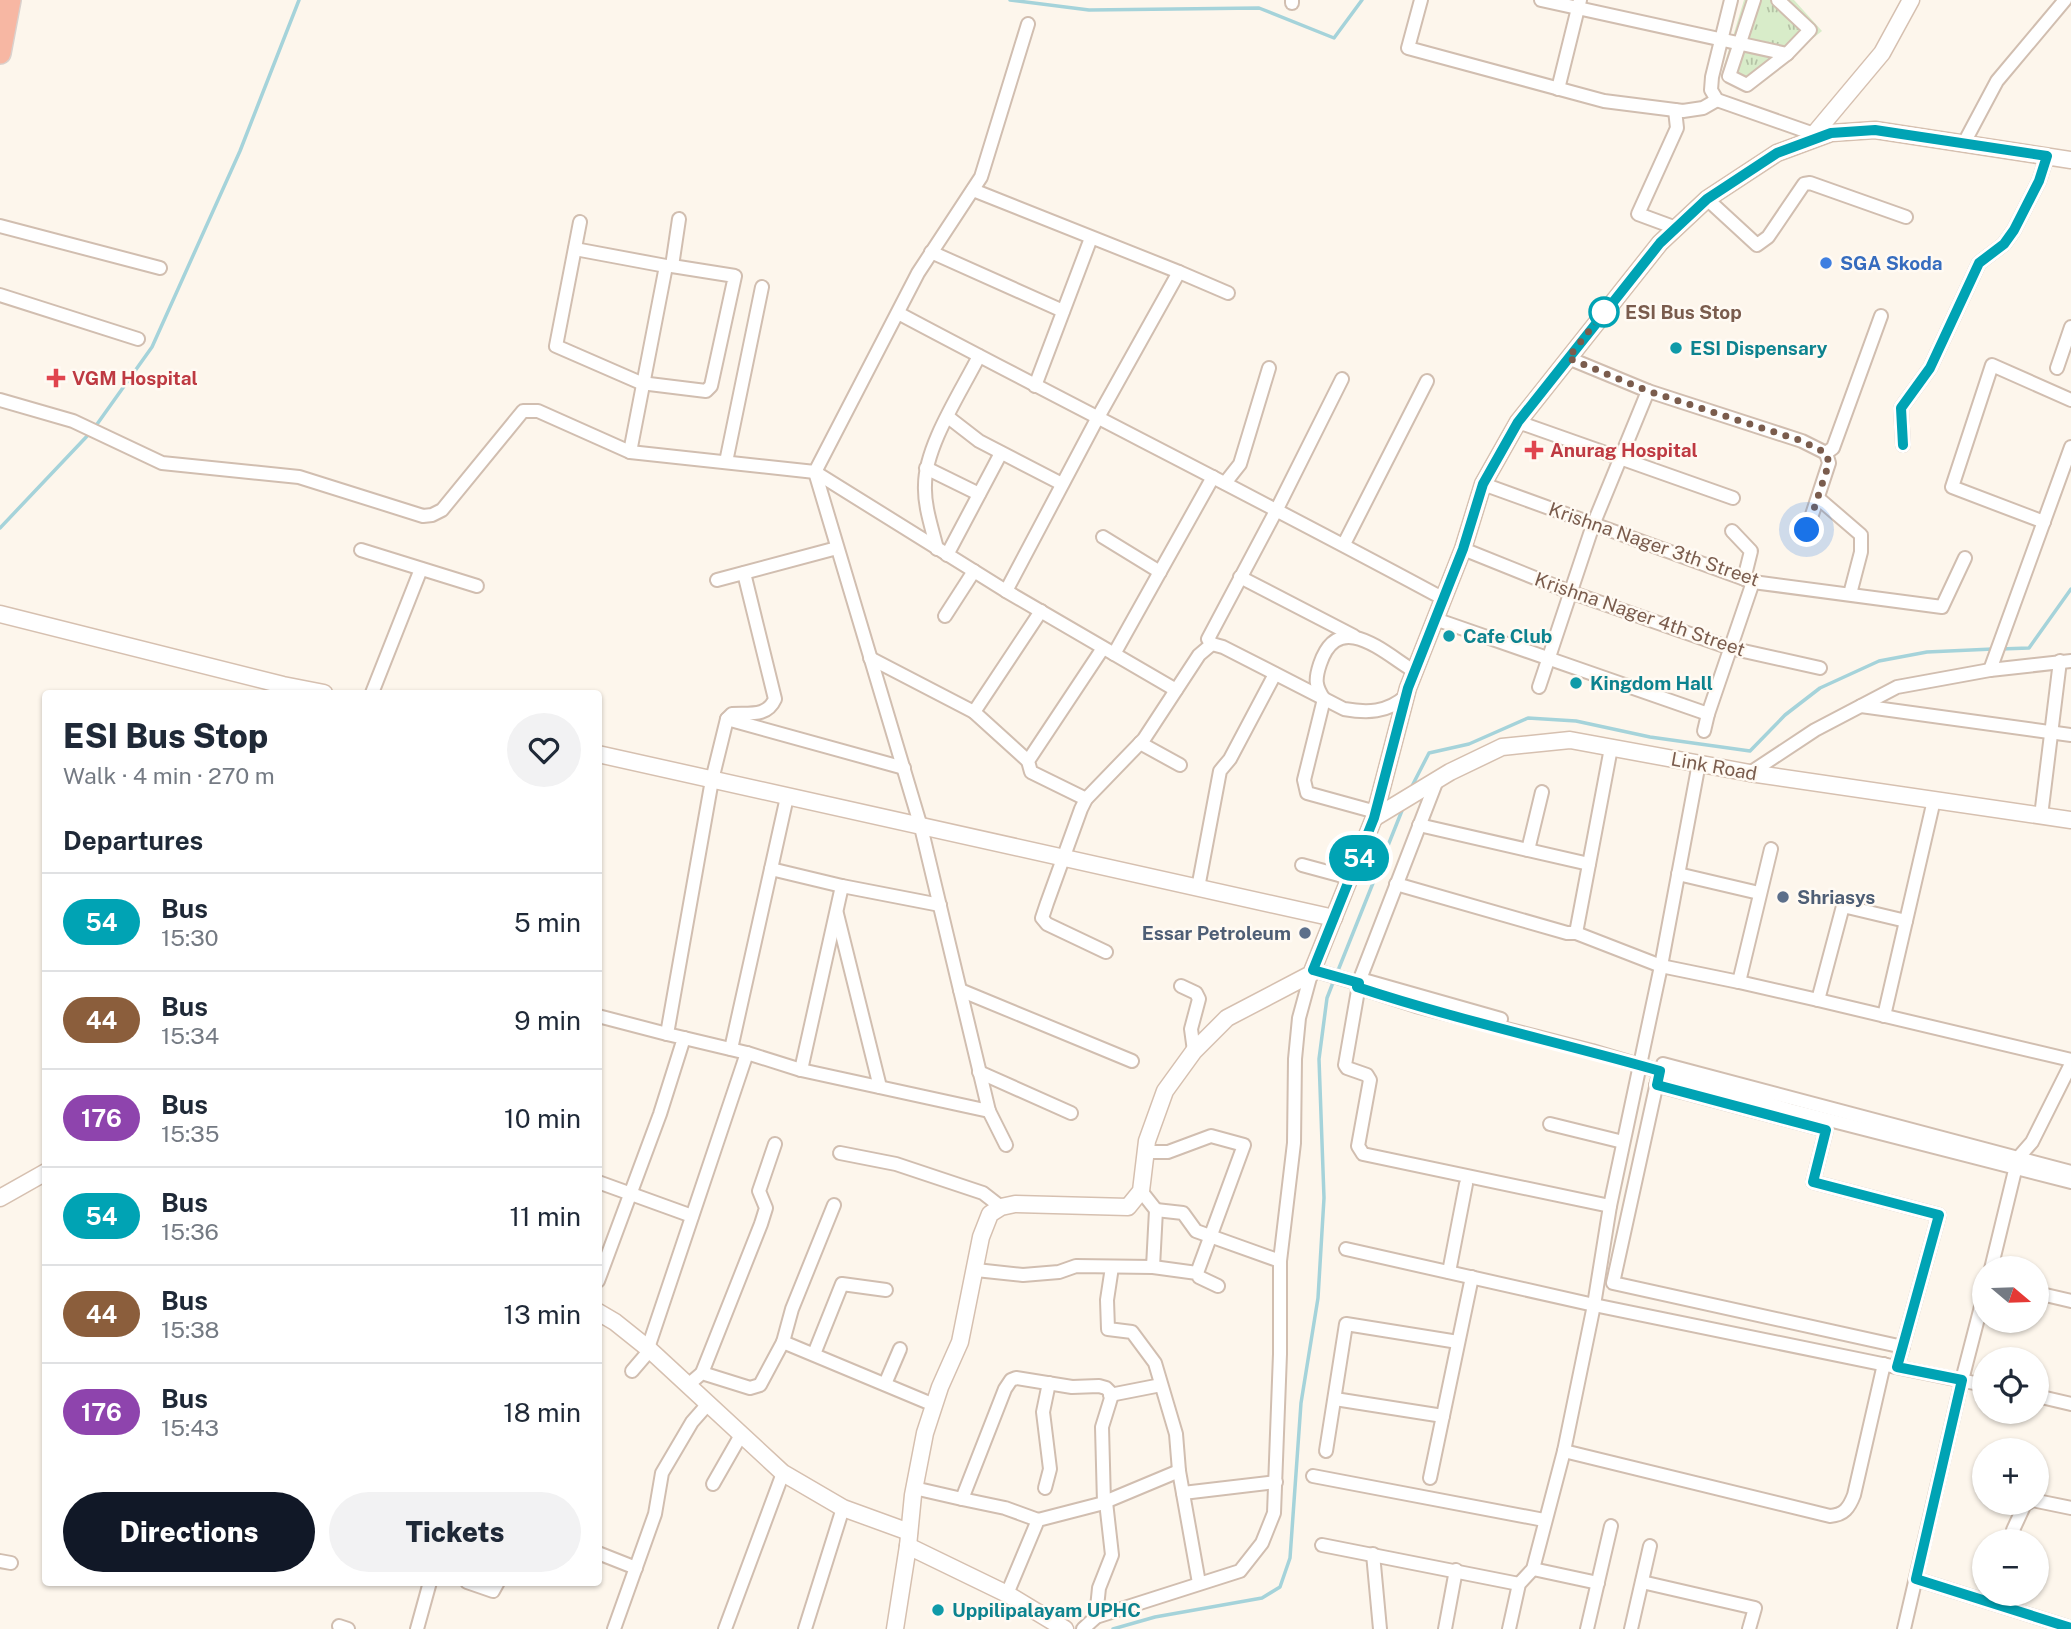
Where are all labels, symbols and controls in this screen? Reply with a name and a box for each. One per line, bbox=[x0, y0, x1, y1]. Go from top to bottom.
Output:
place label: SGA Skoda bbox=[1840, 252, 1943, 274]
marker: SGA Skoda bbox=[1818, 255, 1834, 271]
marker: ESI Bus Stop bbox=[1589, 297, 1619, 327]
place label: ESI Bus Stop bbox=[1625, 301, 1742, 323]
place label: ESI Dispensary bbox=[1690, 337, 1828, 359]
marker: ESI Dispensary bbox=[1668, 340, 1684, 356]
place label: VGM Hospital bbox=[72, 367, 198, 389]
marker: VGM Hospital bbox=[46, 368, 66, 388]
place label: Anurag Hospital bbox=[1550, 439, 1698, 461]
marker: Anurag Hospital bbox=[1524, 440, 1544, 460]
street label: Krishna Nager 3th Street bbox=[1546, 498, 1762, 590]
your location bbox=[1789, 512, 1824, 547]
street label: Krishna Nager 4th Street bbox=[1532, 568, 1748, 660]
place label: Cafe Club bbox=[1463, 625, 1552, 647]
marker: Cafe Club bbox=[1441, 628, 1457, 644]
place label: Kingdom Hall bbox=[1590, 672, 1713, 694]
marker: Kingdom Hall bbox=[1568, 675, 1584, 691]
button: heart bbox=[507, 713, 581, 787]
text: ESI Bus Stop bbox=[63, 717, 268, 755]
street label: Link Road bbox=[1669, 748, 1759, 784]
text: Walk · 4 min · 270 m bbox=[63, 762, 275, 789]
text: Departures bbox=[63, 825, 203, 856]
line badge: 54 bbox=[1328, 835, 1390, 881]
text: 54 bbox=[1343, 844, 1375, 872]
place label: Shriasys bbox=[1797, 886, 1875, 908]
marker: Shriasys bbox=[1775, 889, 1791, 905]
text: Bus bbox=[161, 893, 208, 924]
text: 5 min bbox=[514, 907, 581, 938]
text: 54 bbox=[86, 908, 117, 936]
place label: Essar Petroleum bbox=[1142, 922, 1291, 944]
text: 15:30 bbox=[161, 924, 219, 951]
marker: Essar Petroleum bbox=[1297, 925, 1313, 941]
text: Bus bbox=[161, 991, 208, 1022]
text: 9 min bbox=[514, 1005, 581, 1036]
text: 44 bbox=[86, 1006, 117, 1034]
text: 15:34 bbox=[161, 1022, 219, 1049]
text: Bus bbox=[161, 1089, 208, 1120]
text: 10 min bbox=[504, 1103, 581, 1134]
text: 176 bbox=[81, 1104, 122, 1132]
text: 15:35 bbox=[161, 1120, 220, 1147]
text: Bus bbox=[161, 1187, 208, 1218]
text: 11 min bbox=[509, 1201, 581, 1232]
text: 54 bbox=[86, 1202, 117, 1230]
text: 15:36 bbox=[161, 1218, 219, 1245]
north arrow bbox=[1972, 1256, 2049, 1334]
map controls bbox=[1972, 1256, 2049, 1606]
text: Bus bbox=[161, 1285, 208, 1316]
text: 13 min bbox=[504, 1299, 581, 1330]
text: 44 bbox=[86, 1300, 117, 1328]
text: 15:38 bbox=[161, 1316, 220, 1343]
button: locate bbox=[1972, 1347, 2049, 1424]
text: Bus bbox=[161, 1383, 208, 1414]
text: 18 min bbox=[503, 1397, 581, 1428]
text: 176 bbox=[81, 1398, 122, 1426]
text: 15:43 bbox=[161, 1414, 219, 1441]
button: + bbox=[1972, 1438, 2049, 1515]
button: Directions bbox=[63, 1492, 315, 1572]
button: Tickets bbox=[329, 1492, 581, 1572]
button: − bbox=[1972, 1529, 2049, 1606]
place label: Uppilipalayam UPHC bbox=[952, 1599, 1141, 1621]
marker: Uppilipalayam UPHC bbox=[930, 1602, 946, 1618]

